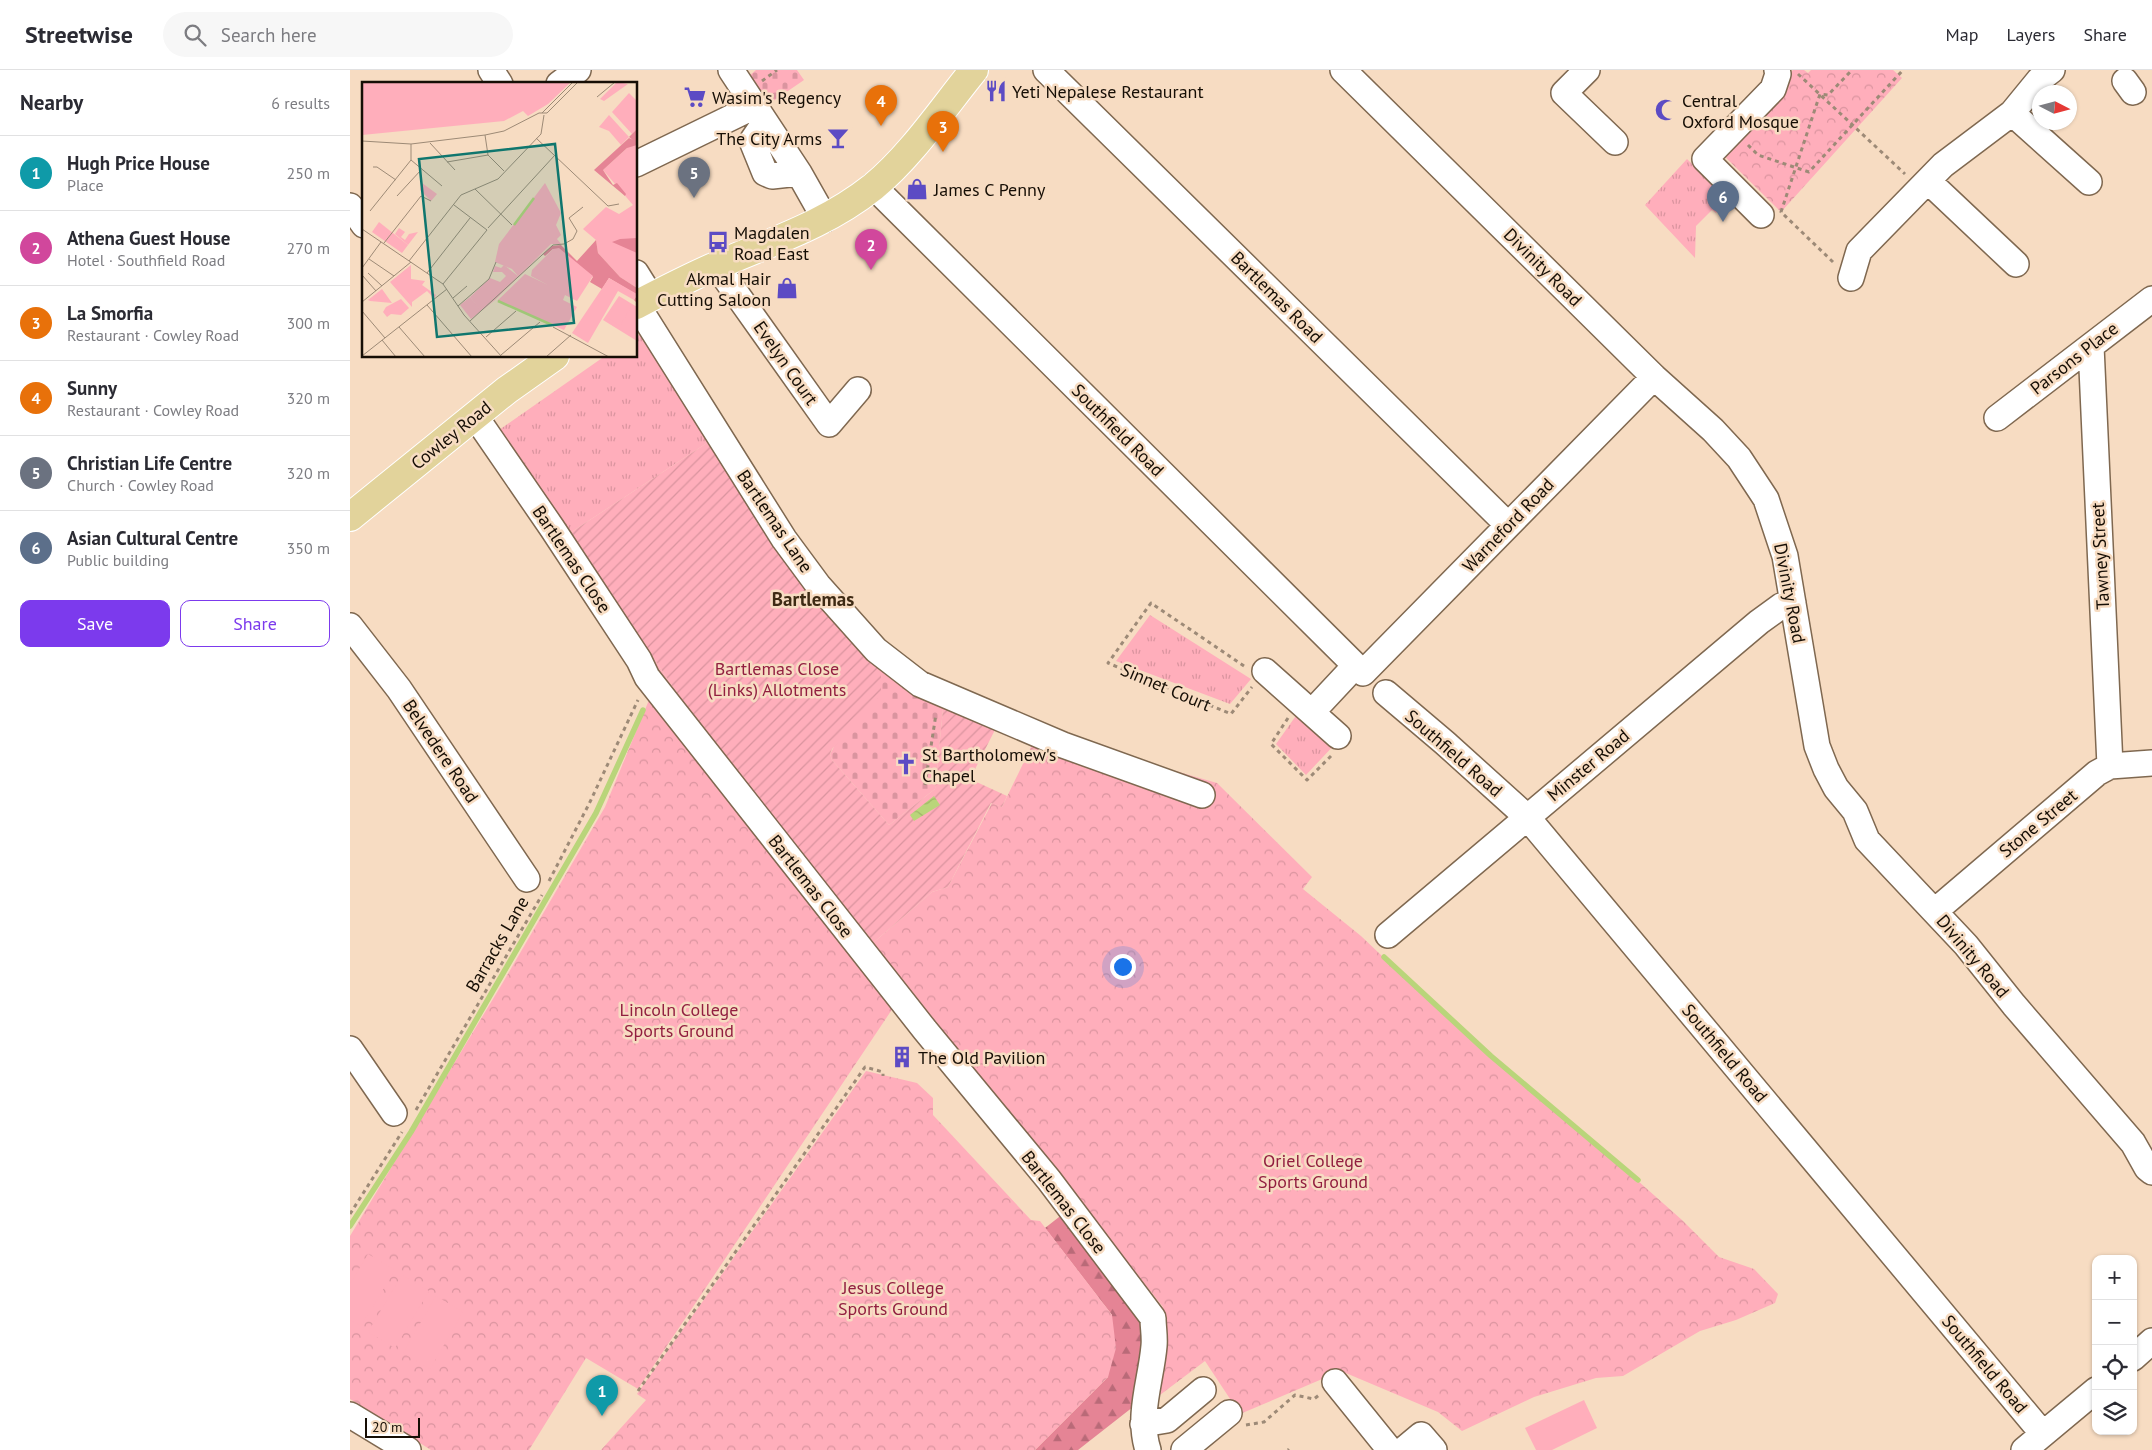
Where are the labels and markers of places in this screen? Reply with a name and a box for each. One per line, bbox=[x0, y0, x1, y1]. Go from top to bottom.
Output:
restaurant icon: Yeti Nepalese Restaurant bbox=[983, 78, 1009, 104]
place label: Yeti Nepalese Restaurant bbox=[1012, 80, 1204, 103]
supermarket icon: Wasim's Regency bbox=[682, 84, 708, 110]
pin: 4 bbox=[865, 85, 897, 126]
place label: Wasim's Regency bbox=[712, 86, 842, 109]
place label: Central Oxford Mosque bbox=[1682, 89, 1799, 133]
mosque icon: Central Oxford Mosque bbox=[1653, 97, 1679, 123]
pin: 3 bbox=[927, 111, 959, 152]
bar icon: The City Arms bbox=[825, 125, 851, 151]
place label: The City Arms bbox=[716, 127, 822, 150]
pin: 5 bbox=[678, 157, 710, 198]
shop icon: James C Penny bbox=[904, 176, 930, 202]
place label: James C Penny bbox=[933, 178, 1046, 201]
pin: 6 bbox=[1707, 181, 1739, 222]
place label: Magdalen Road East bbox=[734, 221, 810, 265]
bus stop icon: Magdalen Road East bbox=[705, 229, 731, 255]
pin: 2 bbox=[855, 229, 887, 270]
place label: Akmal Hair Cutting Saloon bbox=[657, 267, 771, 311]
shop icon: Akmal Hair Cutting Saloon bbox=[774, 275, 800, 301]
place label: St Bartholomew's Chapel bbox=[922, 743, 1056, 787]
church icon: St Bartholomew's Chapel bbox=[893, 751, 919, 777]
building icon: The Old Pavilion bbox=[889, 1044, 915, 1070]
place label: The Old Pavilion bbox=[918, 1046, 1045, 1069]
pin: 1 bbox=[586, 1375, 618, 1416]

